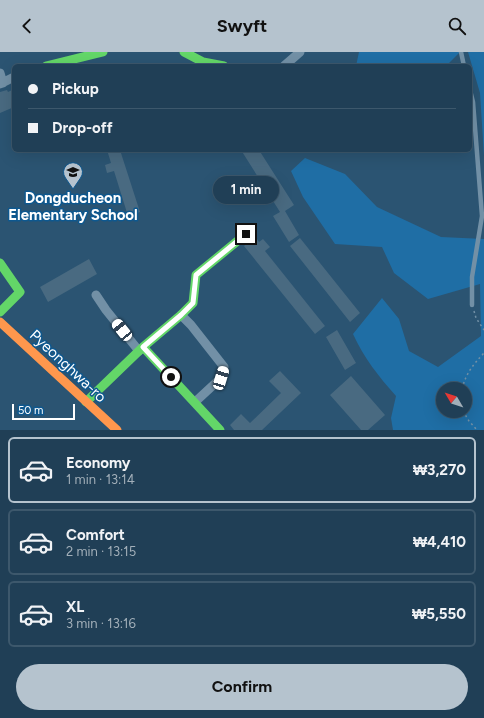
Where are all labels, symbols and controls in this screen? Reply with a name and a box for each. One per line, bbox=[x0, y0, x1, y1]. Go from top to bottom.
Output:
icon: back bbox=[16, 15, 38, 37]
text: Swyft bbox=[217, 15, 267, 37]
icon: search bbox=[446, 15, 468, 37]
text: Pickup bbox=[52, 80, 99, 98]
text: Drop-off bbox=[52, 119, 113, 137]
school or university icon: Dongducheon Elementary School bbox=[62, 161, 84, 189]
callout: 1 min bbox=[213, 176, 279, 204]
text: 1 min bbox=[231, 182, 261, 197]
place label: Dongducheon Elementary School bbox=[8, 189, 138, 224]
route end bbox=[237, 225, 255, 243]
car bbox=[110, 317, 134, 343]
street label: Pyeonghwa-ro bbox=[26, 326, 110, 406]
car bbox=[212, 365, 230, 391]
route start bbox=[162, 368, 180, 386]
north arrow bbox=[436, 382, 472, 418]
map controls bbox=[436, 382, 472, 418]
scale bar bbox=[12, 402, 75, 421]
text: 50 m bbox=[18, 404, 43, 417]
icon: car bbox=[18, 452, 54, 488]
text: Economy bbox=[66, 454, 131, 472]
text: ₩3,270 bbox=[413, 461, 466, 479]
text: 1 min · 13:14 bbox=[66, 472, 135, 487]
icon: car bbox=[18, 524, 54, 560]
text: Comfort bbox=[66, 526, 125, 544]
text: ₩4,410 bbox=[413, 533, 466, 551]
text: 2 min · 13:15 bbox=[66, 544, 136, 559]
icon: car bbox=[18, 596, 54, 632]
text: XL bbox=[66, 598, 84, 616]
text: ₩5,550 bbox=[412, 605, 466, 623]
text: 3 min · 13:16 bbox=[66, 616, 136, 631]
button: Confirm bbox=[16, 664, 468, 710]

